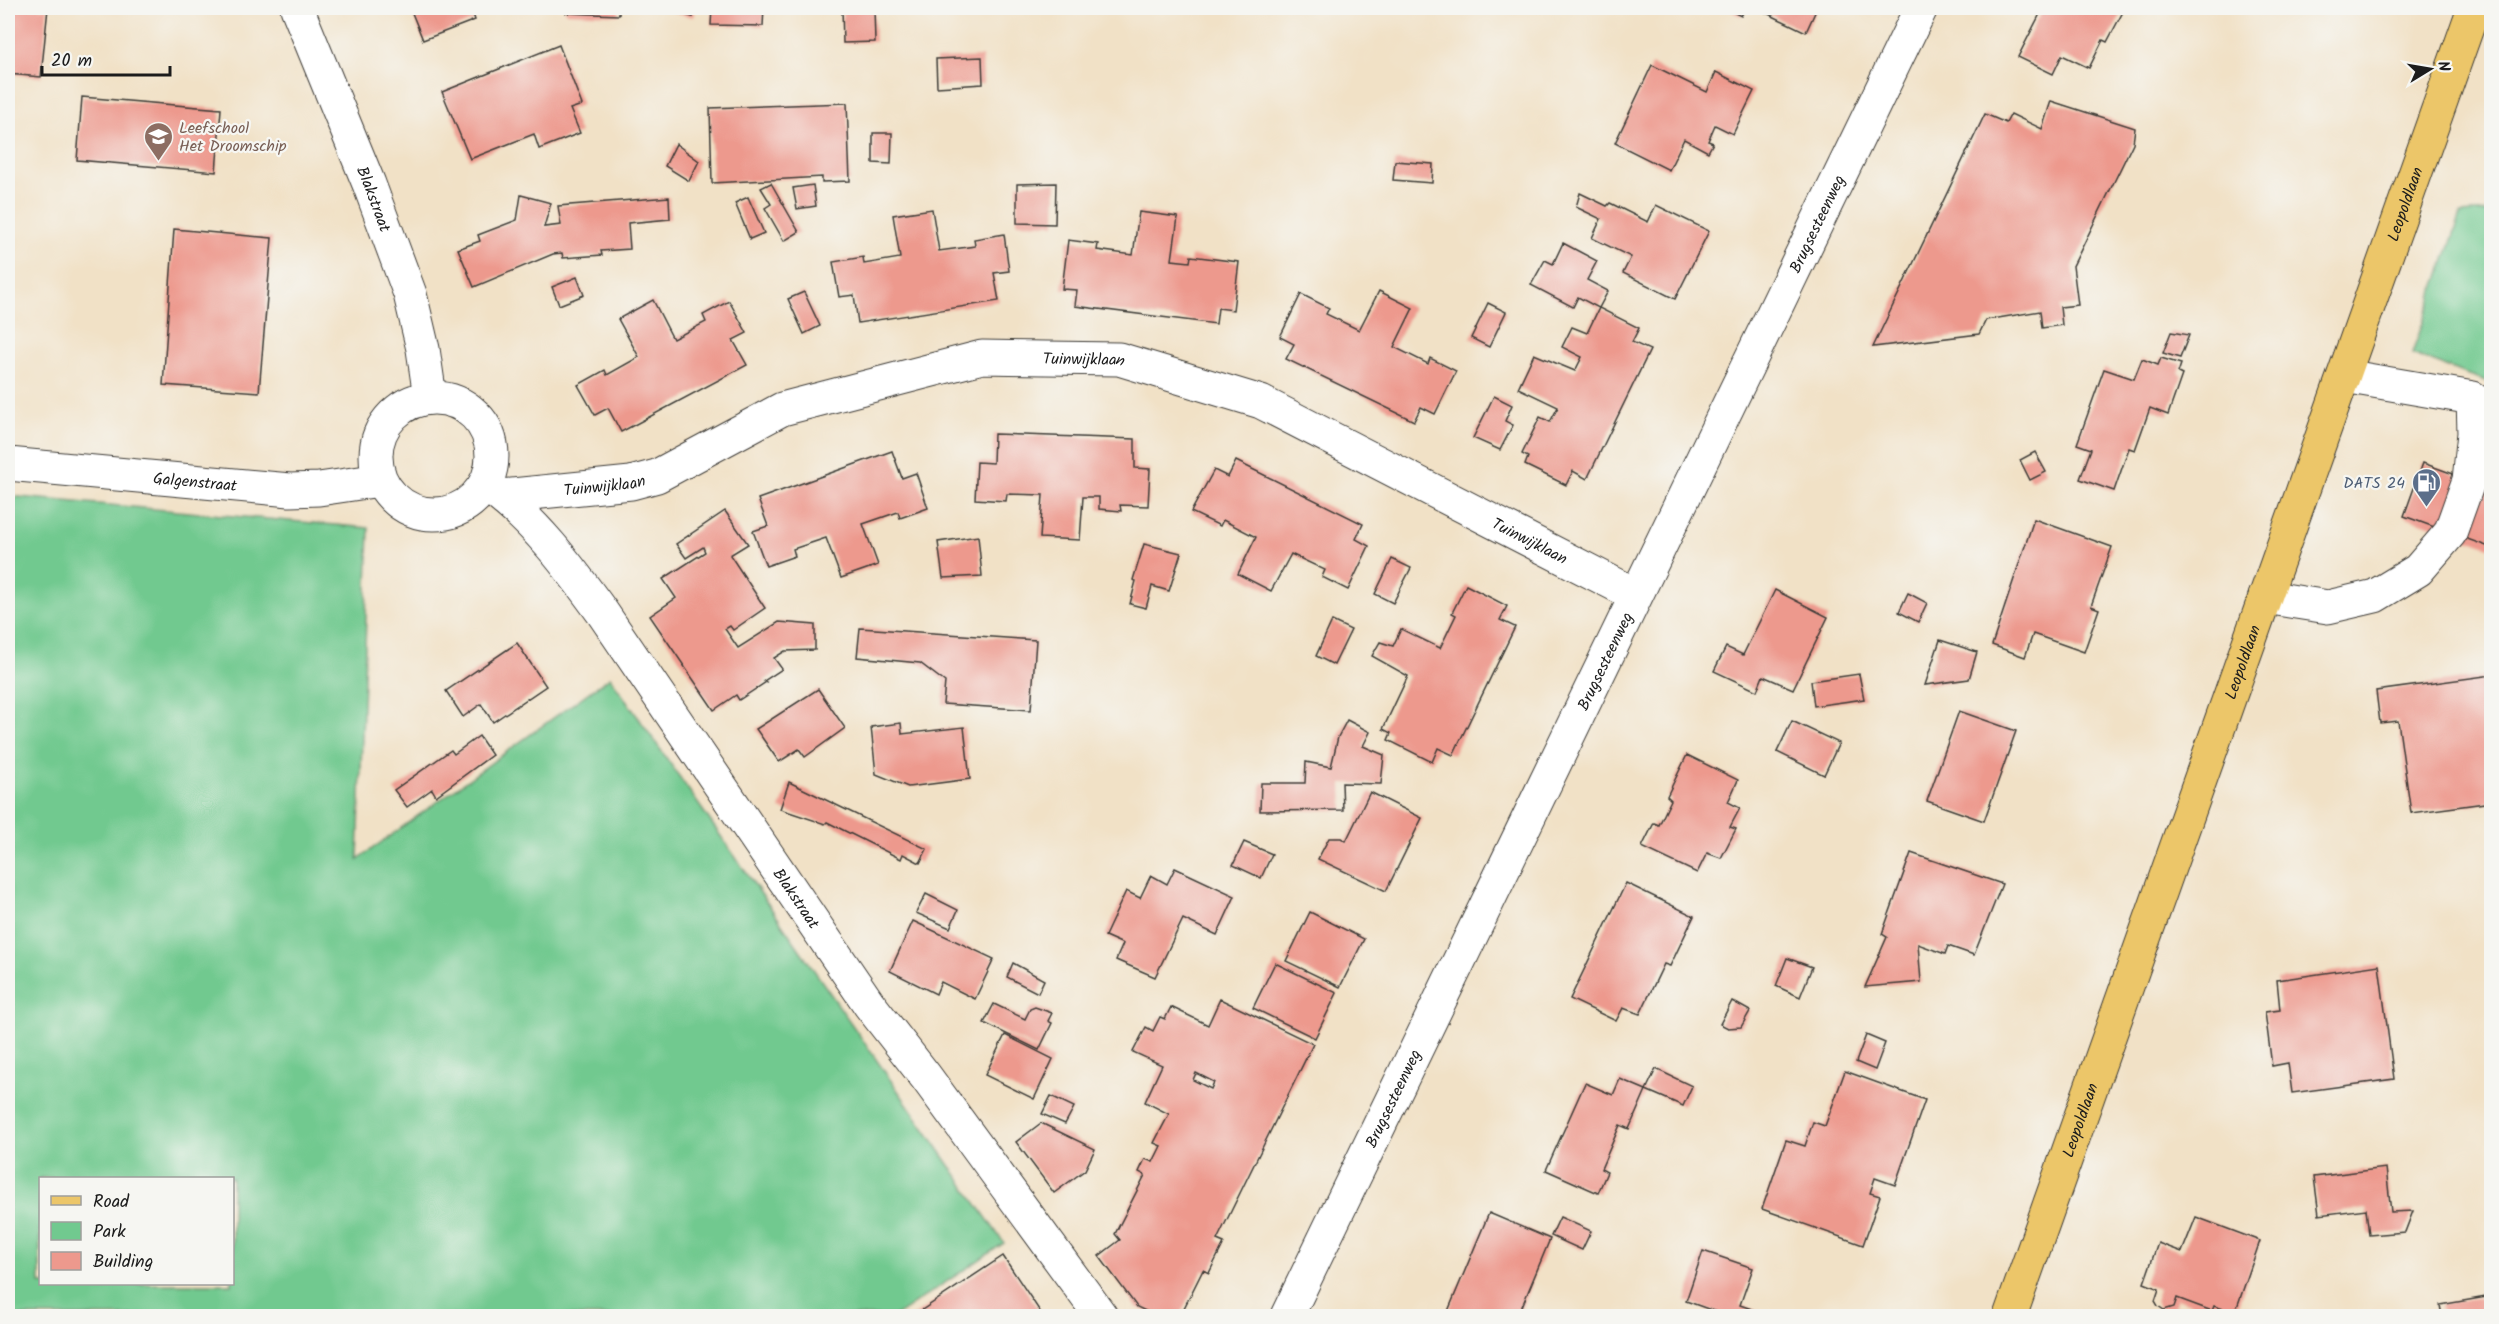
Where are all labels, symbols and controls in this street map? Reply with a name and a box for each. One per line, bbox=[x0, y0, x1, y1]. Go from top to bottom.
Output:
scale bar bbox=[42, 39, 170, 77]
north arrow bbox=[2400, 39, 2460, 99]
text: 20 m bbox=[51, 47, 92, 76]
text: N bbox=[2430, 59, 2456, 74]
place label: Leefschool Het Droomschip bbox=[179, 116, 287, 159]
school or university icon: Leefschool Het Droomschip bbox=[142, 120, 174, 162]
street label: Blakstraat bbox=[349, 163, 397, 237]
street label: Leopoldlaan bbox=[2381, 164, 2431, 245]
street label: Brugsesteenweg bbox=[1783, 171, 1852, 278]
street label: Tuinwijklaan bbox=[1043, 347, 1128, 374]
street label: Galgenstraat bbox=[152, 466, 239, 499]
fuel station icon: DATS 24 bbox=[2410, 466, 2442, 508]
street label: Tuinwijklaan bbox=[562, 469, 649, 504]
place label: DATS 24 bbox=[2343, 471, 2405, 496]
street label: Tuinwijklaan bbox=[1487, 512, 1572, 572]
street label: Brugsesteenweg bbox=[1571, 608, 1640, 715]
street label: Leopoldlaan bbox=[2219, 622, 2268, 703]
street label: Blakstraat bbox=[766, 863, 826, 935]
street label: Brugsesteenweg bbox=[1359, 1046, 1428, 1152]
street label: Leopoldlaan bbox=[2056, 1080, 2106, 1161]
legend bbox=[39, 1177, 234, 1285]
text: Road bbox=[93, 1188, 130, 1217]
text: Park bbox=[93, 1218, 126, 1247]
text: Building bbox=[93, 1248, 153, 1277]

